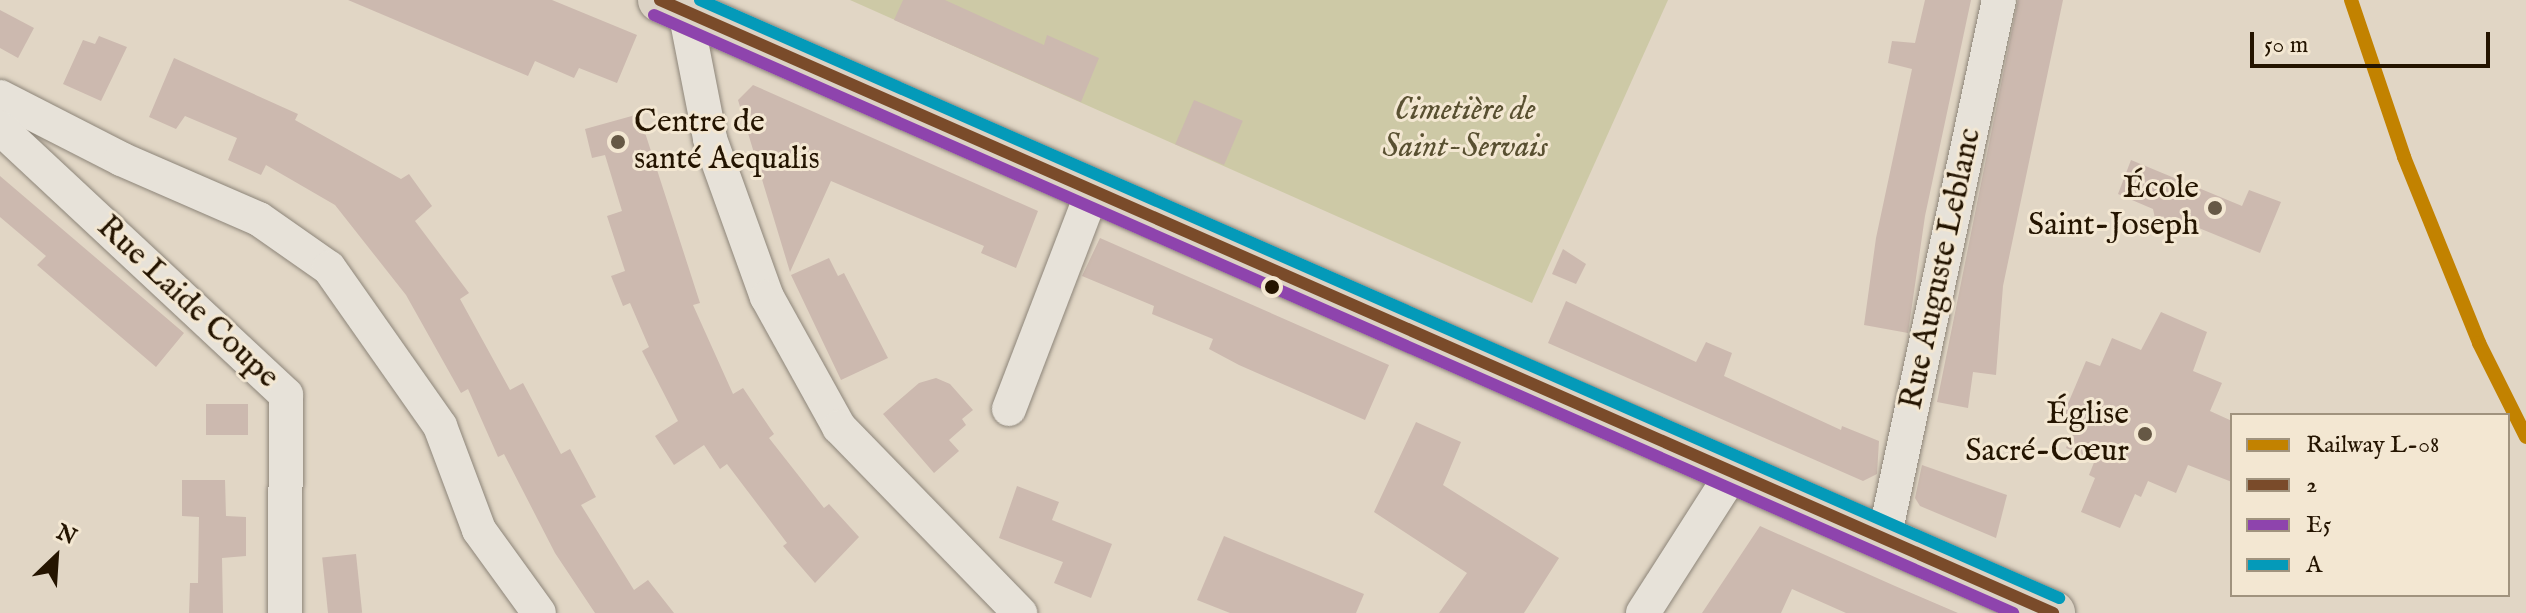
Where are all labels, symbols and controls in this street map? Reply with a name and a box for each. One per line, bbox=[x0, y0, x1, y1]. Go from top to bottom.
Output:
scale bar bbox=[2254, 16, 2494, 66]
text: 50 m bbox=[2264, 30, 2308, 61]
park label: Cimetière de Saint-Servais bbox=[1382, 93, 1548, 168]
place label: Centre de santé Aequalis bbox=[634, 105, 820, 180]
street label: Rue Auguste Leblanc bbox=[1893, 125, 1991, 413]
marker: Centre de santé Aequalis bbox=[609, 133, 627, 151]
place label: École Saint-Joseph bbox=[2028, 171, 2199, 246]
marker: École Saint-Joseph bbox=[2206, 199, 2224, 217]
street label: Rue Laide Coupe bbox=[88, 209, 286, 397]
unlabelled marker bbox=[1264, 279, 1280, 295]
place label: Église Sacré-Cœur bbox=[1965, 397, 2129, 472]
legend bbox=[2230, 413, 2510, 597]
marker: Église Sacré-Cœur bbox=[2136, 425, 2154, 443]
text: Railway L-08 bbox=[2306, 430, 2439, 461]
text: 2 bbox=[2306, 470, 2317, 501]
text: E5 bbox=[2306, 510, 2331, 541]
north arrow bbox=[16, 517, 96, 597]
text: N bbox=[52, 519, 81, 552]
text: A bbox=[2306, 550, 2322, 581]

